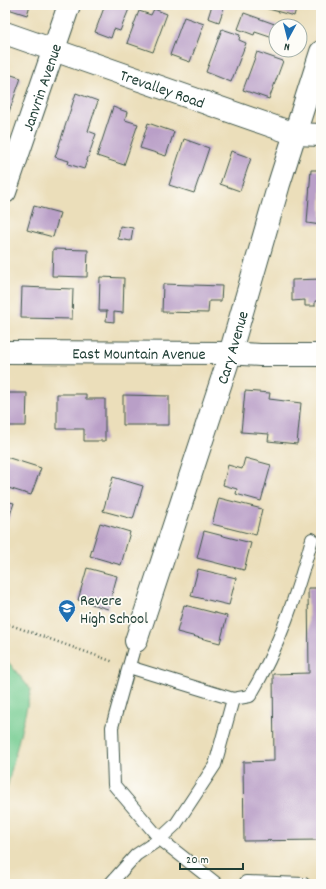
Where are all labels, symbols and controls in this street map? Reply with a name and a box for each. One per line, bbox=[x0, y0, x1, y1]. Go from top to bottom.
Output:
north arrow bbox=[268, 18, 308, 58]
text: N bbox=[283, 38, 291, 54]
street label: Janvrin Avenue bbox=[18, 41, 69, 135]
street label: Trevalley Road bbox=[116, 65, 207, 116]
street label: Cary Avenue bbox=[212, 309, 256, 388]
street label: East Mountain Avenue bbox=[72, 343, 206, 367]
place label: Revere High School bbox=[80, 590, 148, 631]
school or university icon: Revere High School bbox=[57, 598, 77, 623]
scale bar bbox=[180, 845, 243, 871]
text: 20 m bbox=[186, 852, 209, 869]

